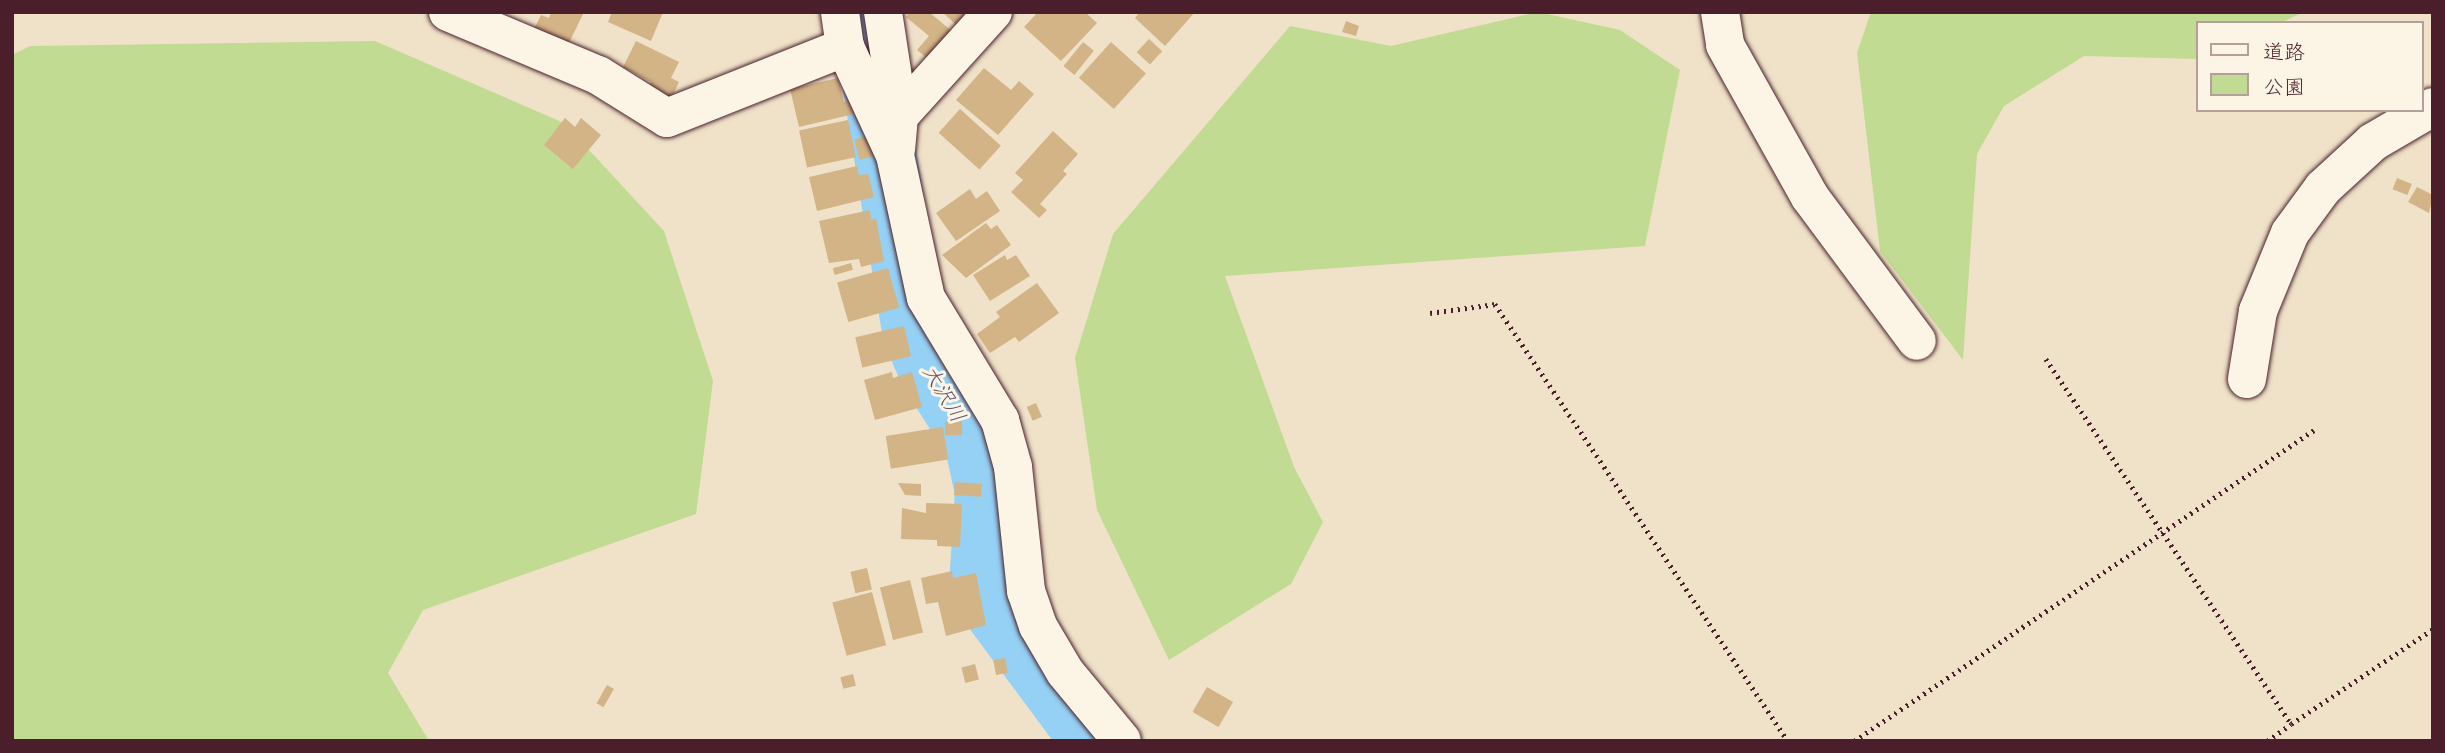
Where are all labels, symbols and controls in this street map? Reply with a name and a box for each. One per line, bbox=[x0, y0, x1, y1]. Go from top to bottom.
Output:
legend bbox=[2196, 21, 2424, 112]
text: 道路 bbox=[2263, 37, 2305, 64]
text: 公園 bbox=[2263, 72, 2305, 99]
water label: 大沢川 bbox=[918, 360, 972, 426]

